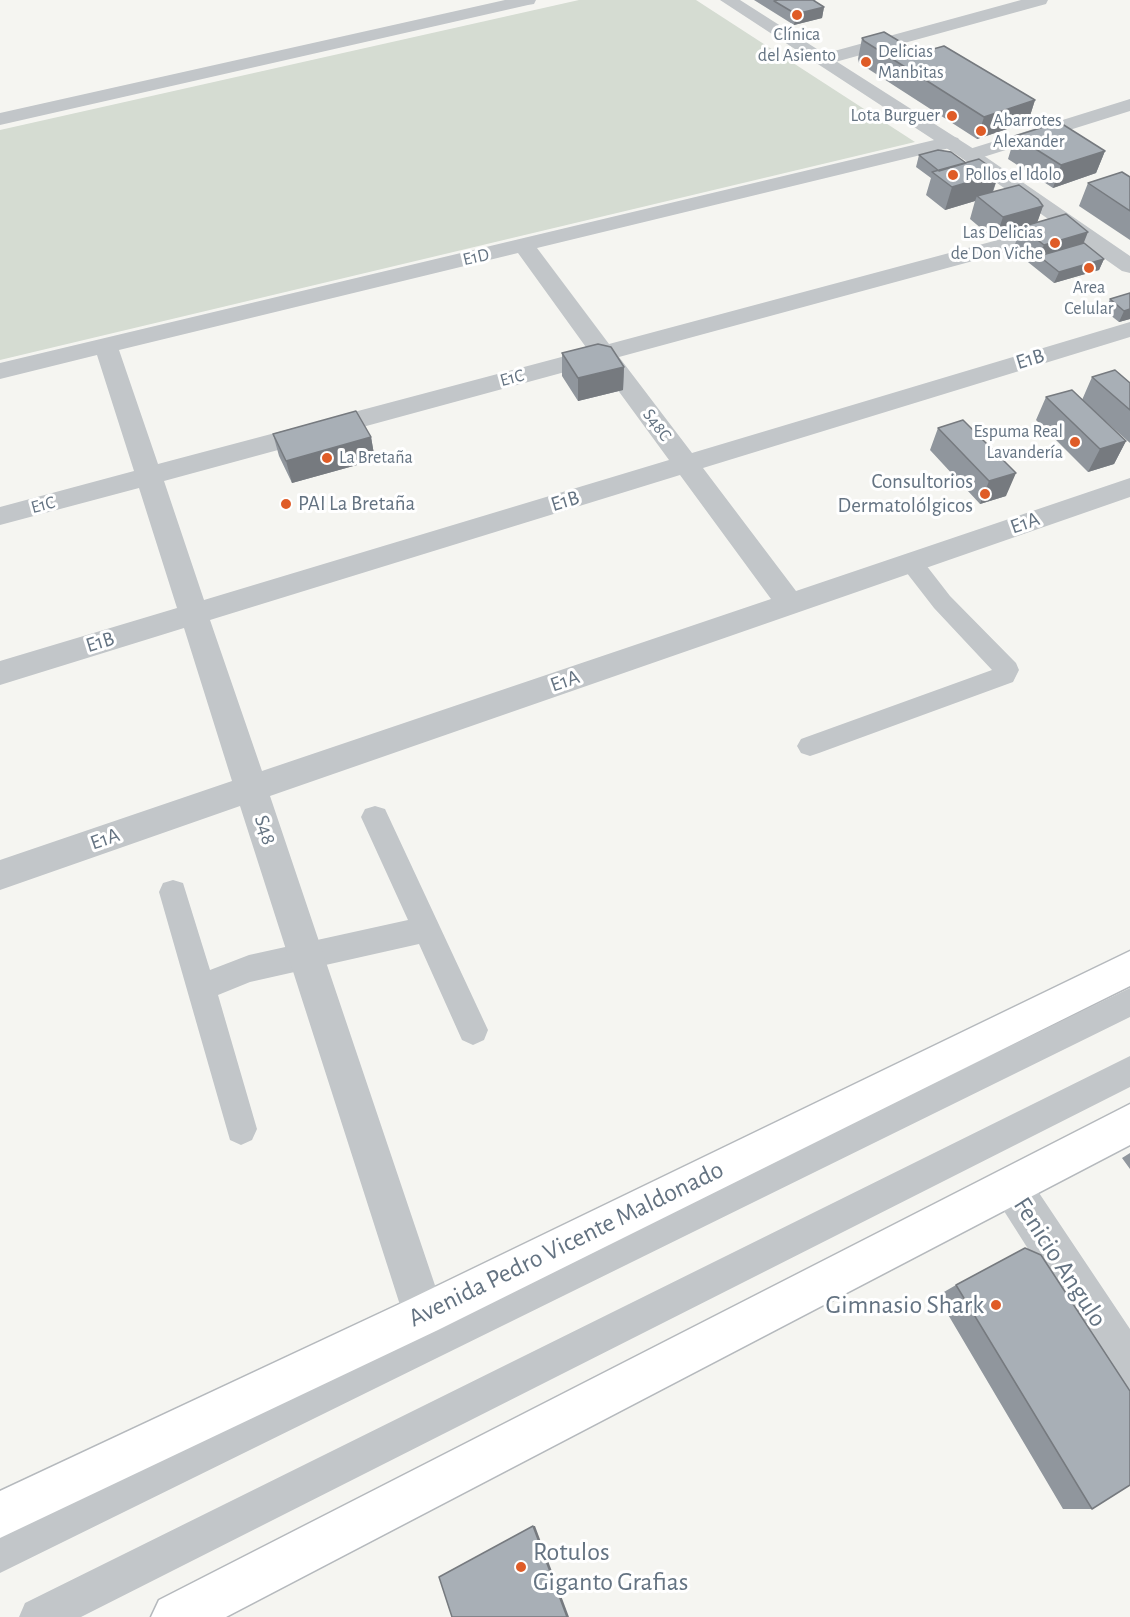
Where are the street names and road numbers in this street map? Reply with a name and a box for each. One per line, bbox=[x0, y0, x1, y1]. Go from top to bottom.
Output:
street label: E1D bbox=[461, 243, 491, 271]
street label: E1B bbox=[1013, 343, 1047, 375]
street label: E1C bbox=[498, 364, 526, 392]
street label: S48C bbox=[638, 405, 676, 445]
street label: E1B bbox=[548, 485, 582, 517]
street label: E1C bbox=[29, 491, 57, 519]
street label: E1A bbox=[1007, 506, 1043, 540]
street label: E1B bbox=[83, 626, 117, 658]
street label: E1A bbox=[547, 664, 583, 698]
street label: S48 bbox=[248, 812, 282, 848]
street label: E1A bbox=[87, 822, 123, 856]
street label: Avenida Pedro Vicente Maldonado bbox=[403, 1154, 729, 1334]
street label: Fenicio Angulo bbox=[1006, 1191, 1114, 1333]

